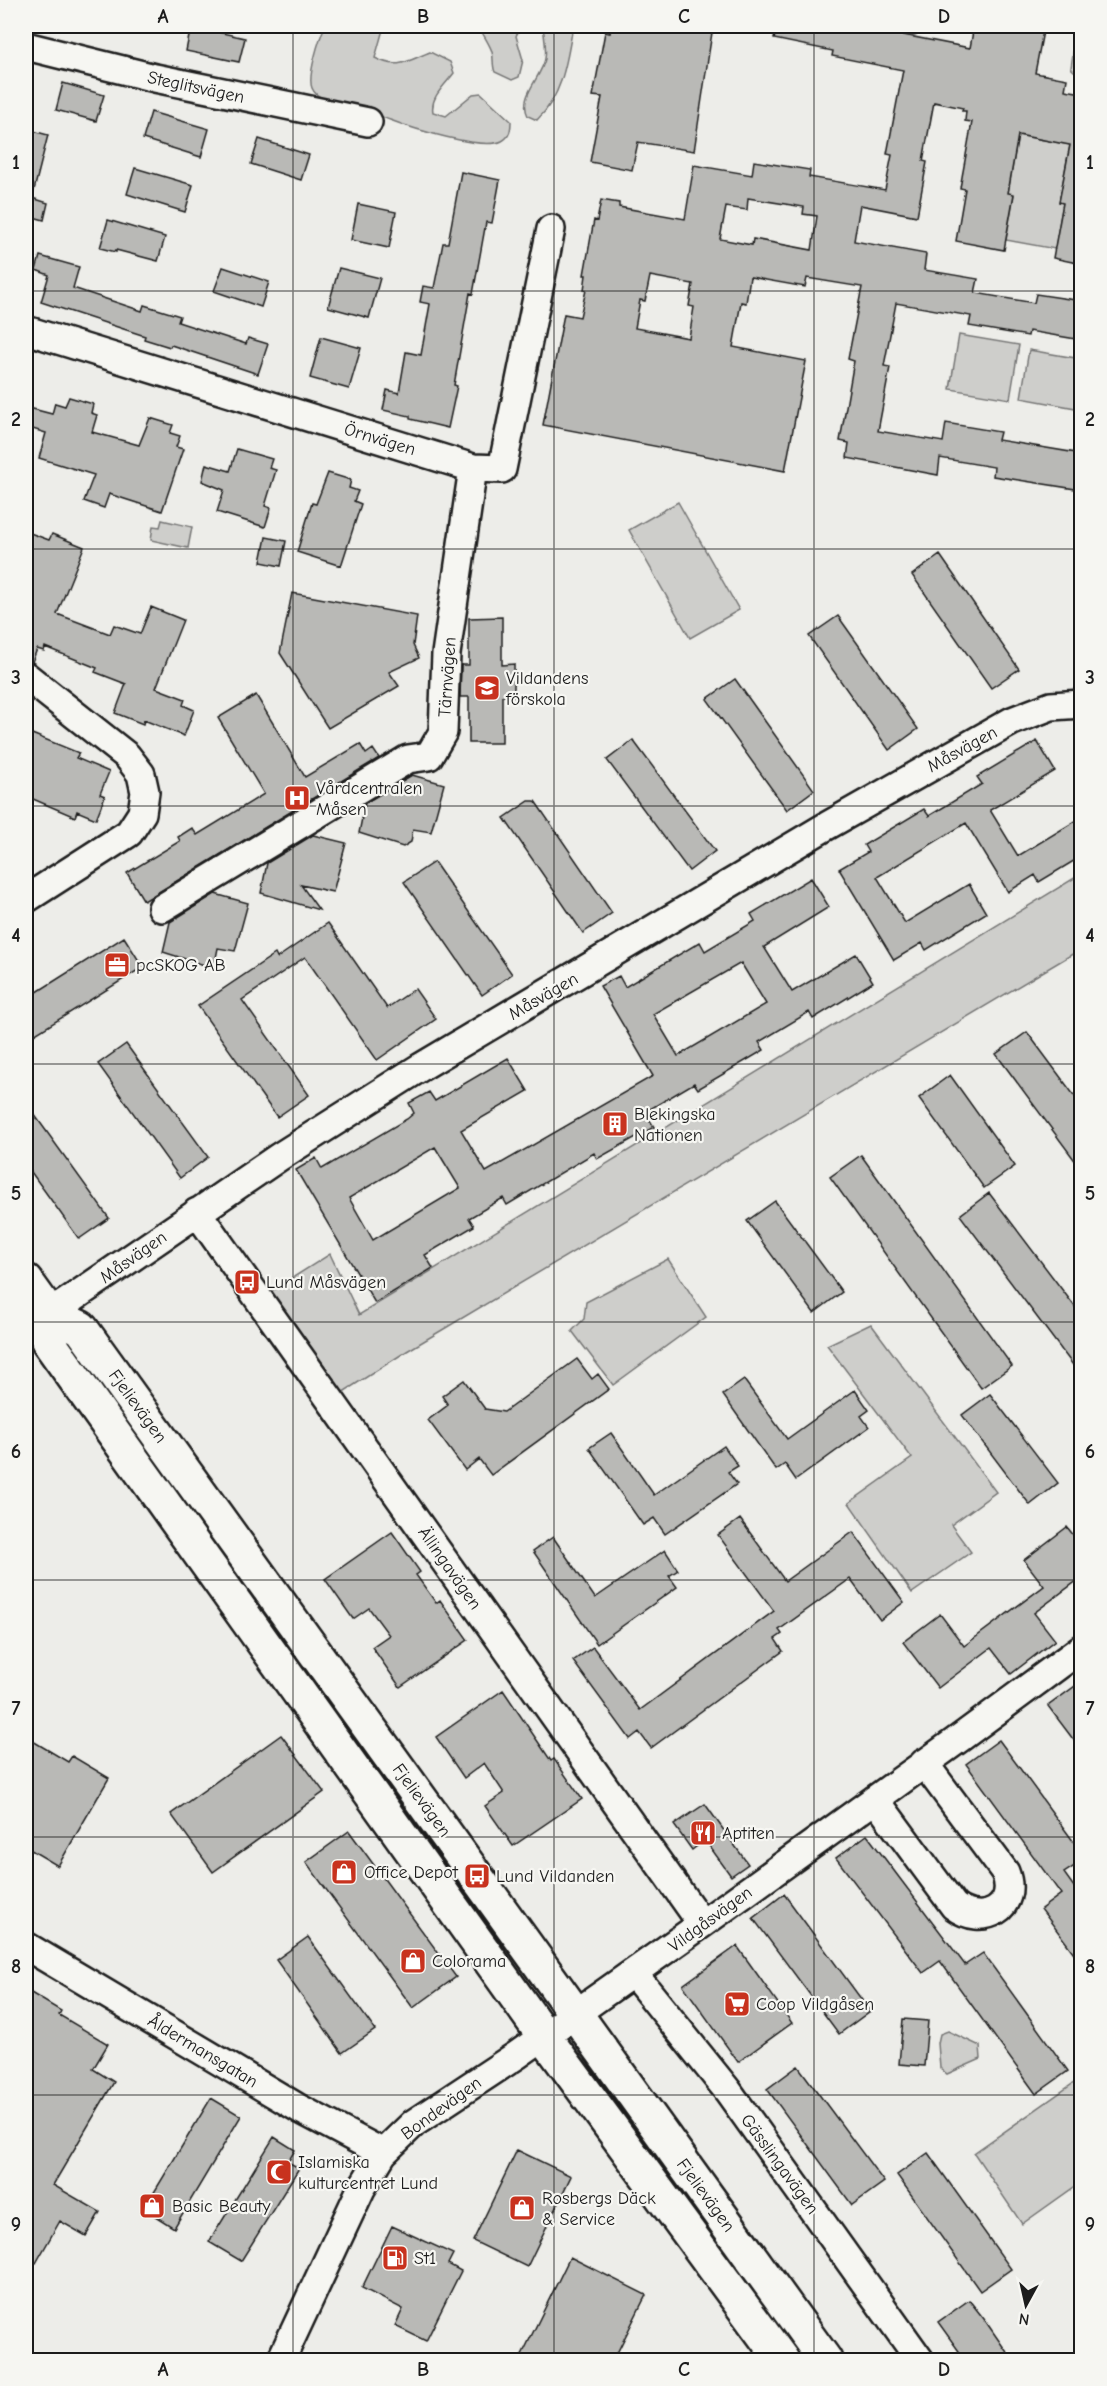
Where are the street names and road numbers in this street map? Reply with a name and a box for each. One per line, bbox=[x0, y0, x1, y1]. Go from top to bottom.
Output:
street label: Steglitsvägen bbox=[145, 67, 246, 108]
street label: Örnvägen bbox=[342, 419, 418, 460]
street label: Tärnvägen bbox=[434, 636, 461, 718]
street label: Måsvägen bbox=[924, 722, 1001, 777]
street label: Måsvägen bbox=[505, 968, 582, 1025]
street label: Måsvägen bbox=[96, 1227, 171, 1288]
street label: Fjelievägen bbox=[104, 1365, 171, 1447]
street label: Ällingavägen bbox=[413, 1523, 486, 1614]
street label: Fjelievägen bbox=[388, 1759, 455, 1841]
street label: Vildgåsvägen bbox=[664, 1882, 756, 1957]
street label: Åldermansgatan bbox=[144, 2010, 262, 2092]
street label: Bondevägen bbox=[397, 2072, 486, 2145]
street label: Gässlingavägen bbox=[736, 2110, 823, 2219]
street label: Fjelievägen bbox=[672, 2154, 739, 2236]

